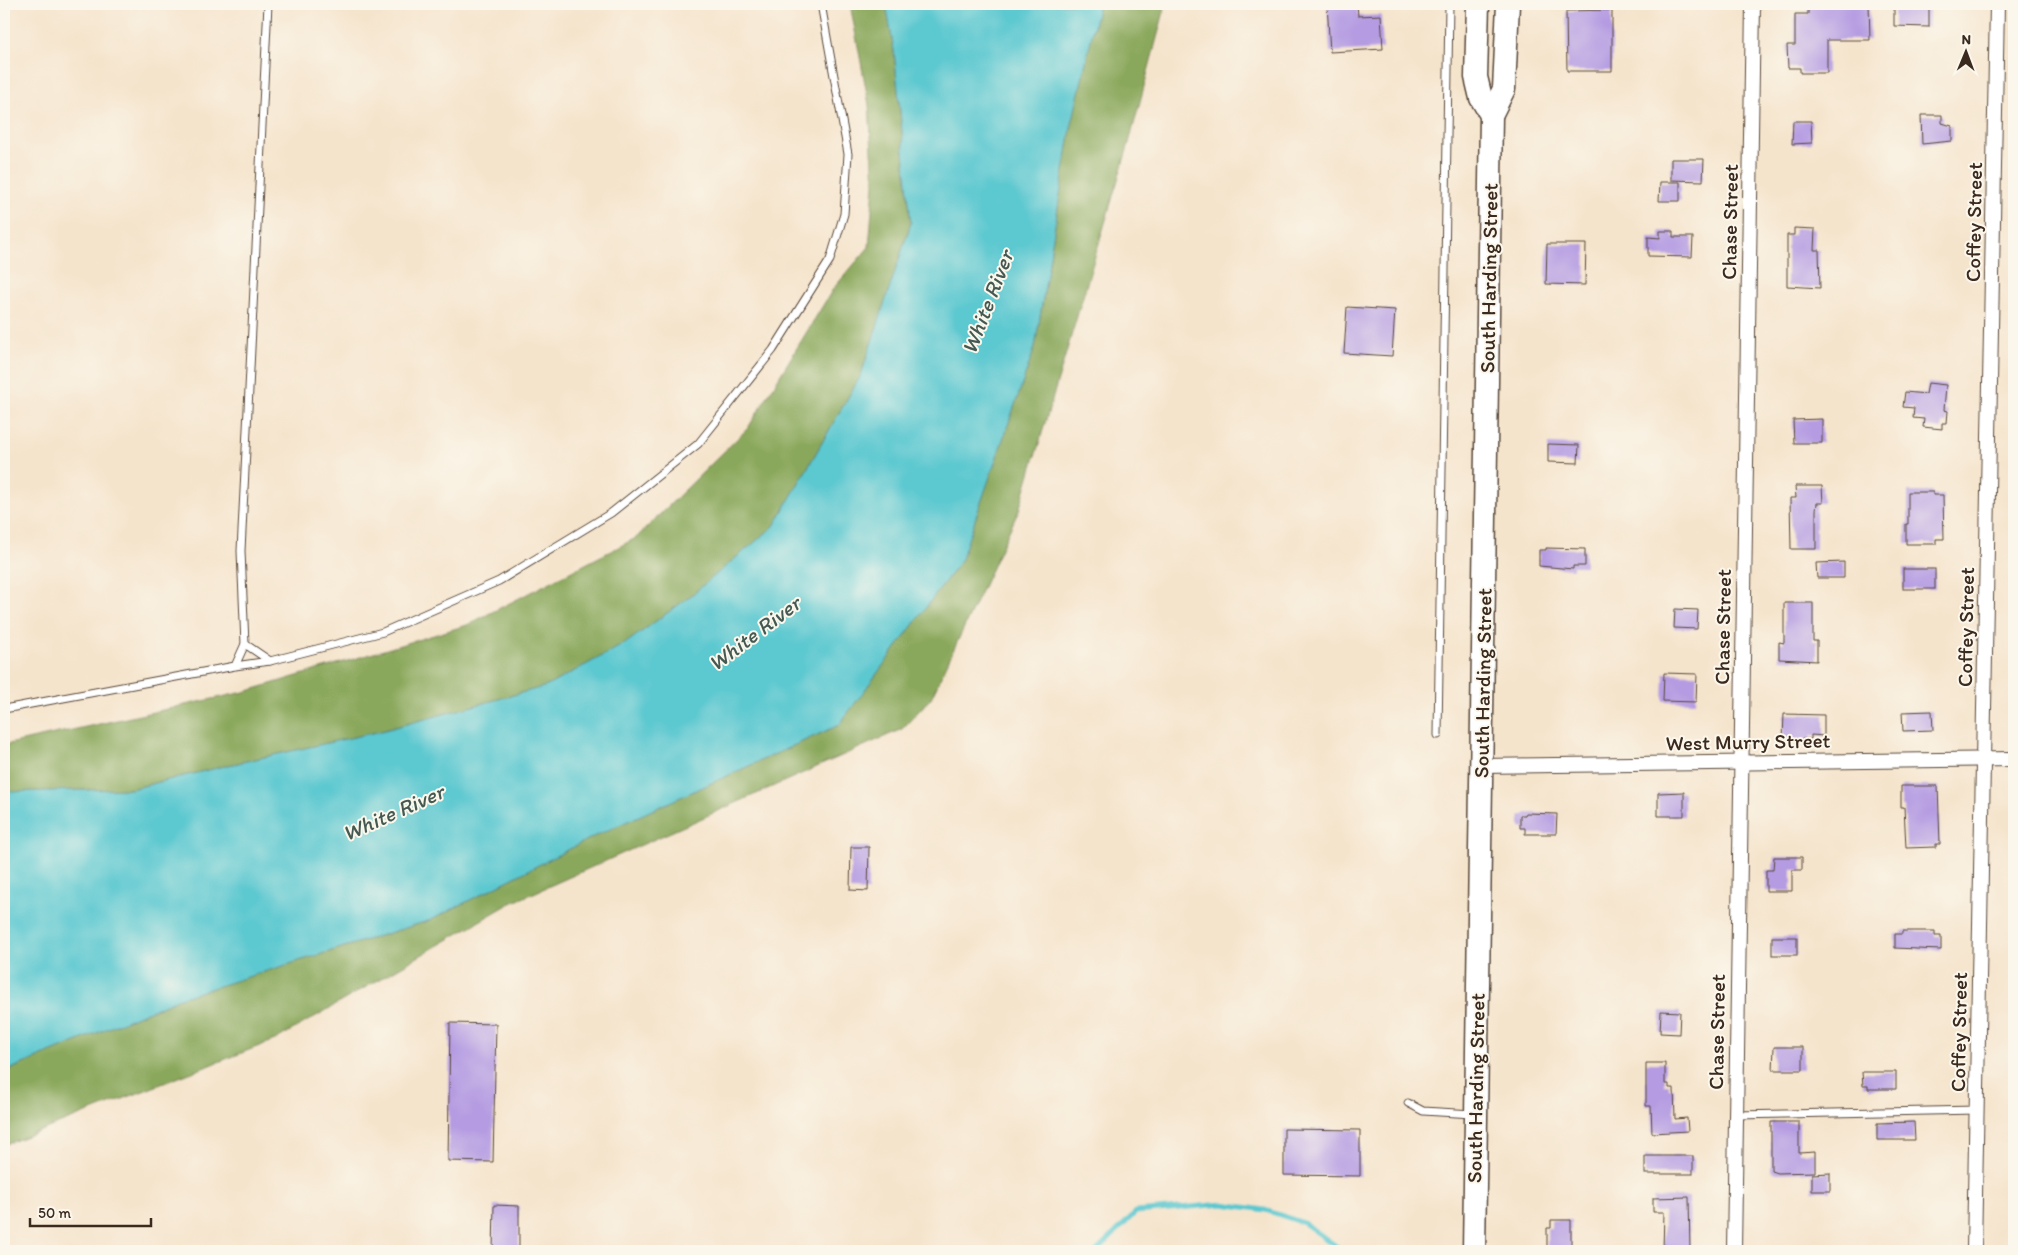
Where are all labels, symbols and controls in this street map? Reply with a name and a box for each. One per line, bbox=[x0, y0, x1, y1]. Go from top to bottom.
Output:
north arrow bbox=[1940, 28, 1990, 78]
text: N bbox=[1961, 31, 1971, 48]
street label: Coffey Street bbox=[1960, 162, 1987, 282]
street label: Chase Street bbox=[1716, 164, 1743, 280]
street label: South Harding Street bbox=[1474, 183, 1503, 373]
water label: White River bbox=[955, 245, 1020, 358]
street label: Coffey Street bbox=[1952, 567, 1979, 687]
street label: Chase Street bbox=[1709, 569, 1736, 685]
street label: South Harding Street bbox=[1468, 588, 1497, 778]
water label: White River bbox=[703, 589, 808, 677]
street label: West Murry Street bbox=[1665, 728, 1831, 755]
water label: White River bbox=[338, 777, 450, 847]
street label: Coffey Street bbox=[1945, 972, 1972, 1092]
street label: Chase Street bbox=[1703, 974, 1730, 1090]
street label: South Harding Street bbox=[1461, 993, 1490, 1183]
scale bar bbox=[30, 1195, 151, 1227]
text: 50 m bbox=[38, 1204, 71, 1222]

